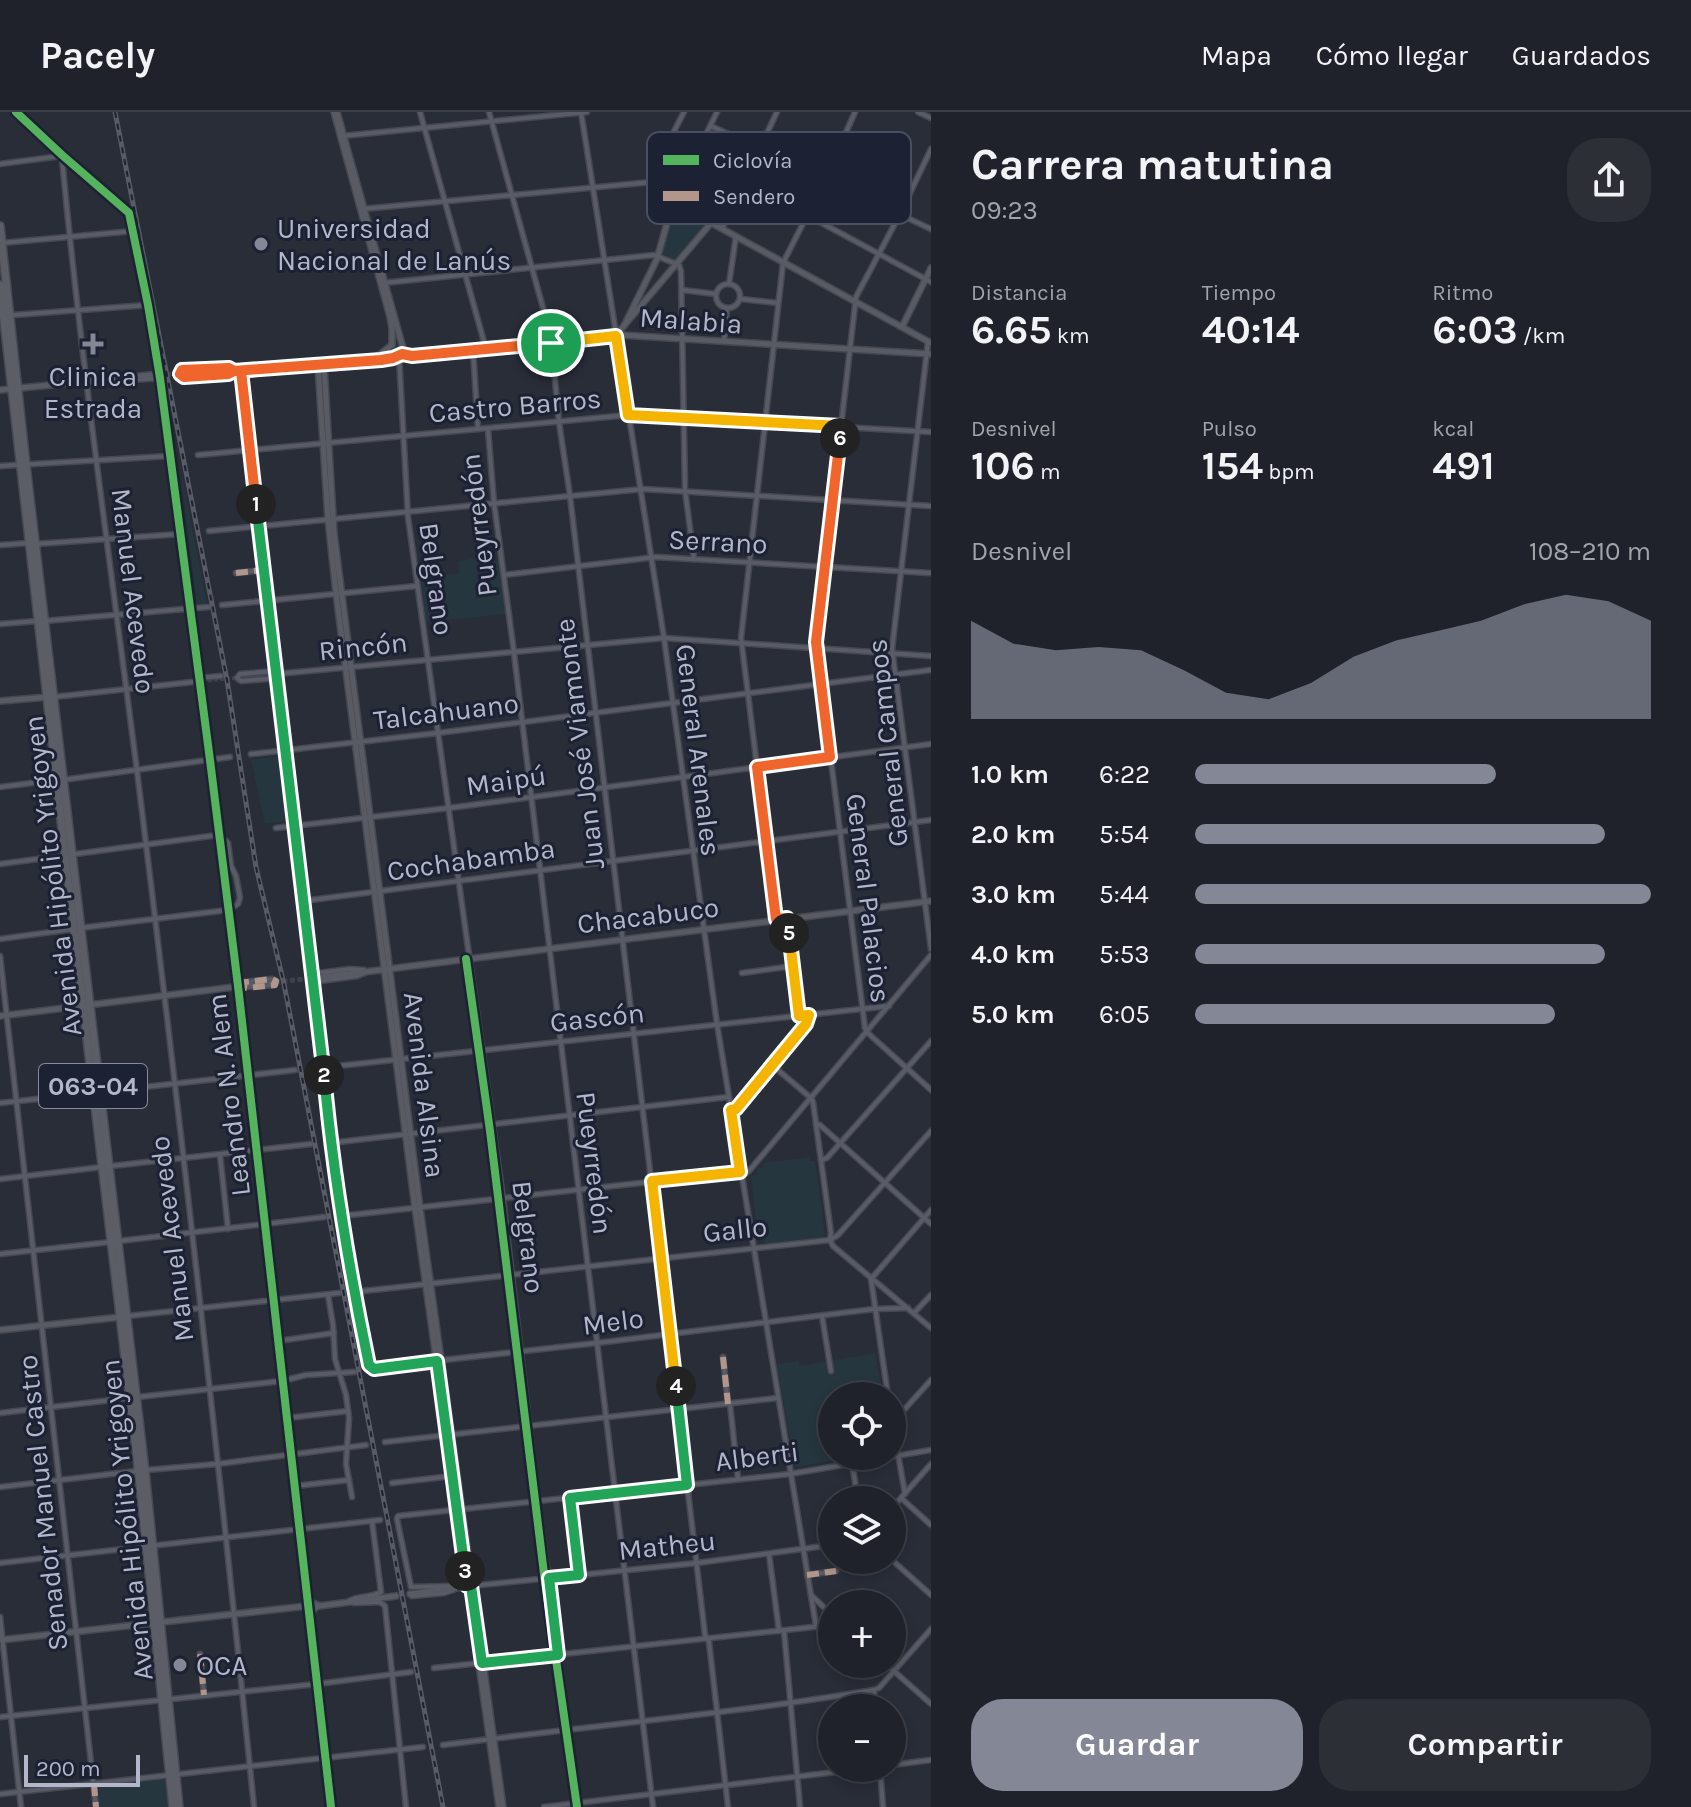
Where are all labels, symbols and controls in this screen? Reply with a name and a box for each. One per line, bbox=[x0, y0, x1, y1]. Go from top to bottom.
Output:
text: Pacely bbox=[40, 33, 155, 78]
text: Mapa bbox=[1201, 39, 1272, 72]
text: Cómo llegar bbox=[1316, 39, 1468, 72]
text: Guardados bbox=[1512, 39, 1651, 72]
legend bbox=[647, 132, 911, 224]
button: share bbox=[1567, 138, 1651, 222]
text: Carrera matutina bbox=[971, 139, 1334, 190]
text: Ciclovía bbox=[713, 148, 792, 174]
text: Sendero bbox=[713, 184, 795, 210]
text: 09:23 bbox=[971, 195, 1038, 226]
place label: Universidad Nacional de Lanús bbox=[277, 212, 511, 277]
marker: Universidad Nacional de Lanús bbox=[252, 235, 270, 253]
text: Distancia bbox=[971, 280, 1067, 306]
text: Tiempo bbox=[1202, 280, 1276, 306]
text: Ritmo bbox=[1432, 280, 1493, 306]
street label: Malabia bbox=[639, 300, 743, 341]
text: 6.65 bbox=[971, 306, 1051, 353]
text: 40:14 bbox=[1202, 306, 1300, 353]
text: 6:03 bbox=[1432, 306, 1518, 353]
pin bbox=[517, 309, 585, 377]
icon: arrive bbox=[529, 321, 573, 365]
text: km bbox=[1051, 323, 1090, 349]
text: /km bbox=[1518, 323, 1565, 349]
marker: Clinica Estrada bbox=[82, 333, 104, 355]
place label: Clinica Estrada bbox=[44, 360, 142, 425]
street label: Castro Barros bbox=[427, 382, 603, 429]
text: Desnivel bbox=[971, 416, 1057, 442]
text: Pulso bbox=[1202, 416, 1257, 442]
text: kcal bbox=[1432, 416, 1474, 442]
pin: 6 bbox=[820, 418, 860, 458]
text: 6 bbox=[833, 425, 847, 451]
text: 106 bbox=[971, 442, 1035, 489]
text: 154 bbox=[1202, 442, 1263, 489]
text: 491 bbox=[1432, 442, 1495, 489]
street label: Pueyrredón bbox=[453, 452, 504, 598]
text: m bbox=[1035, 459, 1061, 485]
text: bpm bbox=[1263, 459, 1315, 485]
pin: 1 bbox=[236, 484, 276, 524]
street label: Manuel Acevedo bbox=[105, 486, 163, 696]
text: 1 bbox=[252, 491, 260, 517]
street label: Belgrano bbox=[412, 521, 461, 637]
street label: Serrano bbox=[668, 522, 768, 561]
text: Desnivel bbox=[971, 536, 1072, 567]
text: 108–210 m bbox=[1529, 536, 1651, 567]
street label: Juan José Viamonte bbox=[548, 617, 611, 871]
street label: Rincón bbox=[317, 625, 409, 668]
street label: General Campos bbox=[860, 637, 915, 849]
street label: General Arenales bbox=[669, 642, 728, 858]
street label: Talcahuano bbox=[372, 686, 521, 737]
street label: Avenida Hipólito Yrigoyen bbox=[16, 714, 89, 1038]
street label: Maipú bbox=[464, 759, 548, 802]
text: 1.0 km bbox=[971, 759, 1049, 790]
text: 6:22 bbox=[1099, 759, 1150, 790]
street label: General Palacios bbox=[839, 791, 898, 1005]
text: 2.0 km bbox=[971, 819, 1055, 850]
text: 5:54 bbox=[1099, 819, 1149, 850]
street label: Cochabamba bbox=[385, 831, 557, 888]
text: 3.0 km bbox=[971, 879, 1056, 910]
text: 5:44 bbox=[1099, 879, 1149, 910]
street label: Chacabuco bbox=[575, 890, 721, 941]
pin: 5 bbox=[769, 913, 809, 953]
text: 5 bbox=[783, 920, 795, 946]
text: 4.0 km bbox=[971, 939, 1055, 970]
text: 5:53 bbox=[1099, 939, 1150, 970]
street label: Avenida Alsina bbox=[397, 990, 452, 1180]
street label: Leandro N. Alem bbox=[200, 992, 257, 1198]
street label: Gascón bbox=[548, 996, 646, 1039]
text: 5.0 km bbox=[971, 999, 1055, 1030]
text: 6:05 bbox=[1099, 999, 1150, 1030]
pin: 2 bbox=[304, 1055, 344, 1095]
text: 2 bbox=[317, 1062, 331, 1088]
road number: 063-04 bbox=[39, 1064, 147, 1108]
street label: Pueyrredón bbox=[569, 1090, 620, 1236]
street label: Manuel Acevedo bbox=[142, 1134, 200, 1344]
street label: Belgrano bbox=[505, 1179, 552, 1295]
street label: Gallo bbox=[701, 1210, 769, 1249]
street label: Melo bbox=[581, 1301, 645, 1342]
street label: Senador Manuel Castro bbox=[11, 1353, 74, 1653]
street label: Avenida Hipólito Yrigoyen bbox=[93, 1358, 160, 1682]
pin: 4 bbox=[656, 1366, 696, 1406]
text: 4 bbox=[669, 1373, 683, 1399]
map controls bbox=[818, 1382, 906, 1782]
button: locate bbox=[818, 1382, 906, 1470]
street label: Alberti bbox=[713, 1435, 801, 1478]
button: layers bbox=[818, 1486, 906, 1574]
street label: Matheu bbox=[617, 1524, 717, 1567]
pin: 3 bbox=[445, 1551, 485, 1591]
text: 3 bbox=[458, 1558, 472, 1584]
button: + bbox=[818, 1590, 906, 1678]
place label: OCA bbox=[196, 1649, 247, 1682]
marker: OCA bbox=[171, 1656, 189, 1674]
button: − bbox=[818, 1694, 906, 1782]
button: Guardar bbox=[971, 1699, 1303, 1791]
button: Compartir bbox=[1319, 1699, 1651, 1791]
scale bar bbox=[24, 1751, 140, 1787]
text: 200 m bbox=[36, 1756, 101, 1782]

